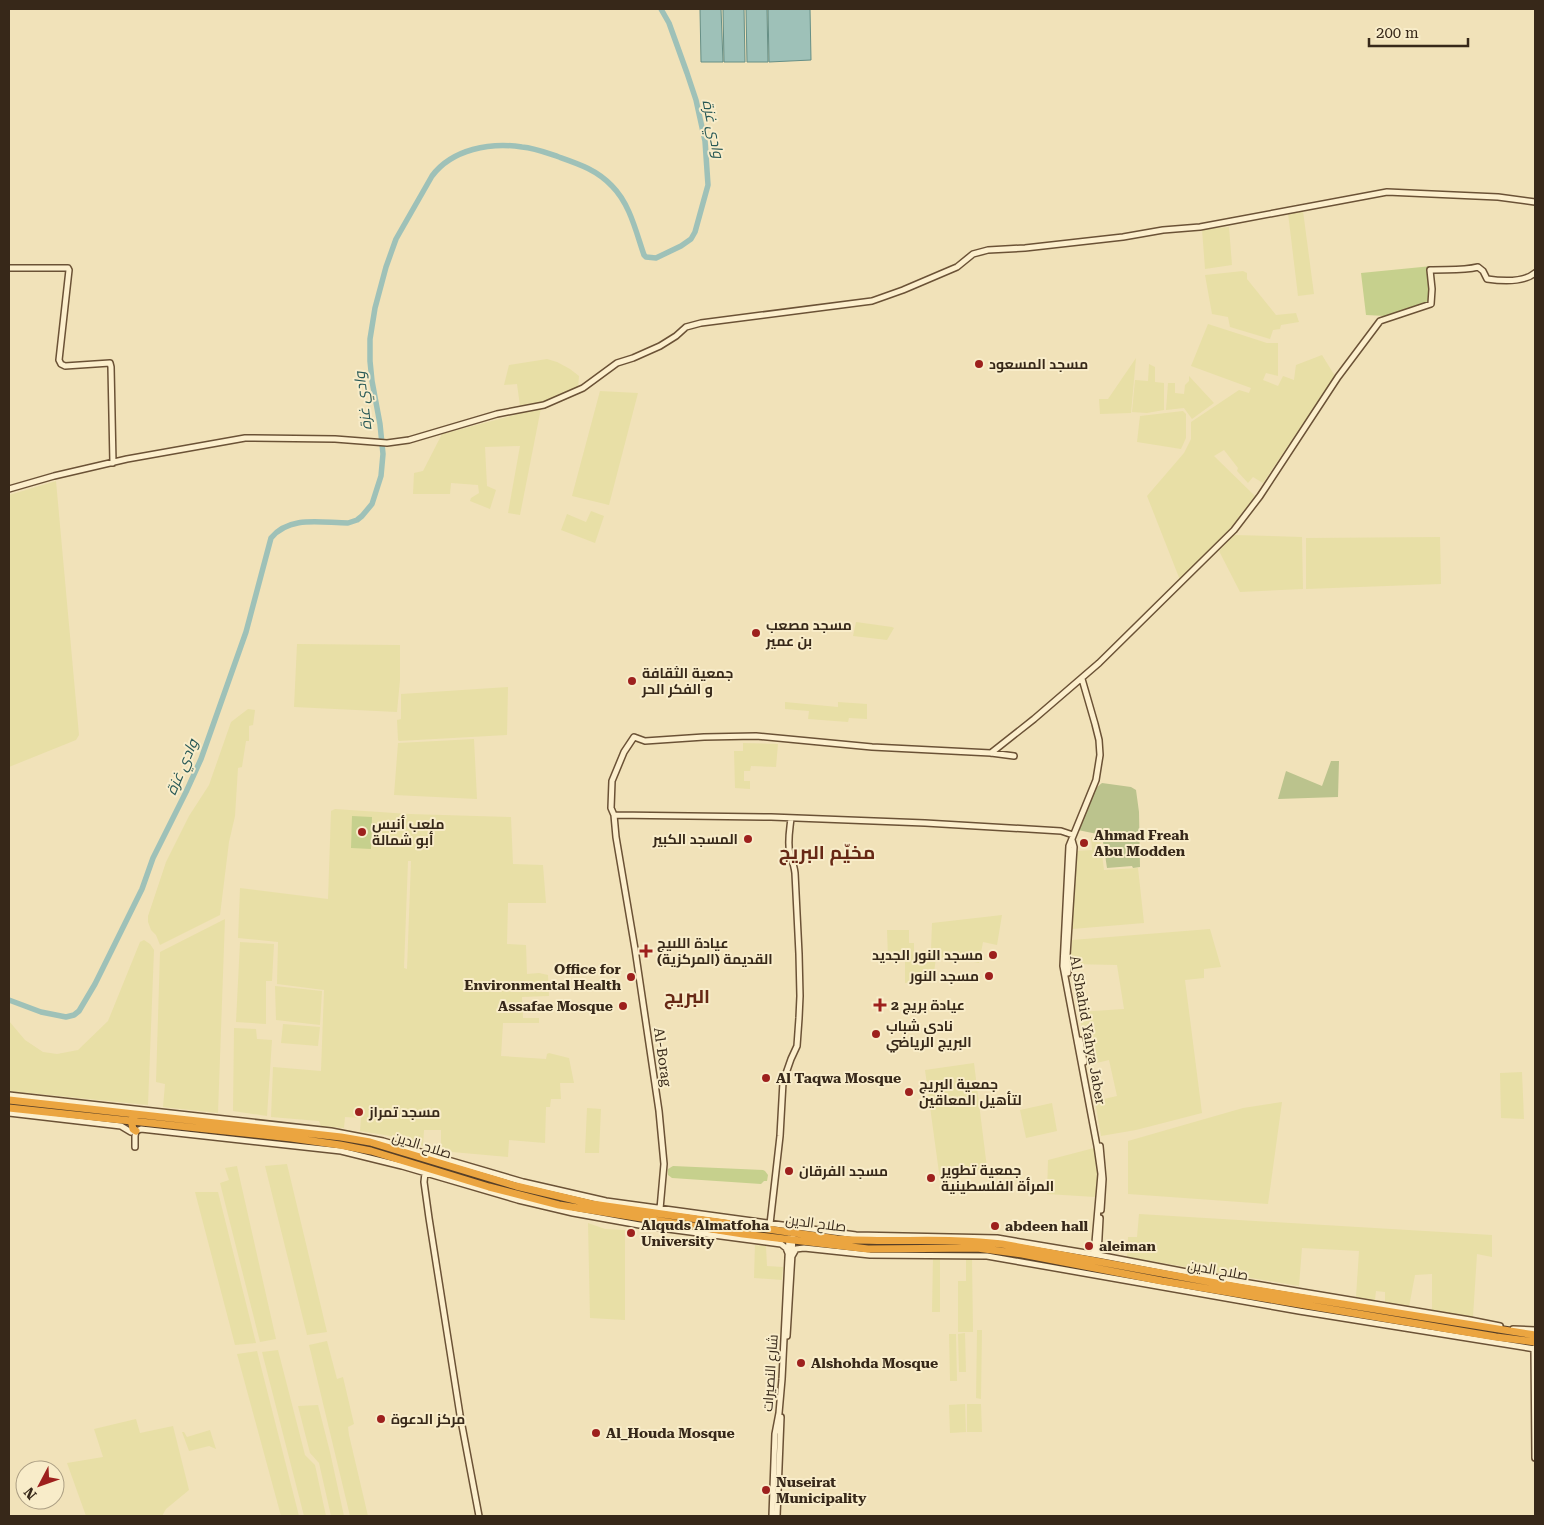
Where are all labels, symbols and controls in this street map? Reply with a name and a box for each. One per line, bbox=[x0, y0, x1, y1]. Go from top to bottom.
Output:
scale bar bbox=[1369, 15, 1468, 47]
text: 200 m bbox=[1376, 24, 1419, 42]
water label: وادي غزة bbox=[696, 98, 728, 161]
place label: مسجد المسعود bbox=[989, 356, 1088, 373]
marker: مسجد المسعود bbox=[973, 358, 985, 370]
water label: وادي غزة bbox=[350, 370, 378, 431]
place label: مسجد مصعب بن عمير bbox=[765, 617, 852, 650]
marker: مسجد مصعب بن عمير bbox=[750, 627, 762, 639]
place label: جمعية الثقافة و الفكر الحر bbox=[641, 665, 733, 698]
marker: جمعية الثقافة و الفكر الحر bbox=[626, 675, 638, 687]
water label: وادي غزة bbox=[162, 736, 205, 799]
place label: ملعب أنيس أبو شمالة bbox=[372, 815, 445, 849]
marker: ملعب أنيس أبو شمالة bbox=[356, 826, 368, 838]
place label: Ahmad Freah Abu Modden bbox=[1094, 827, 1189, 859]
place label: المسجد الكبير bbox=[652, 831, 738, 848]
marker: المسجد الكبير bbox=[742, 833, 754, 845]
marker: Ahmad Freah Abu Modden bbox=[1078, 837, 1090, 849]
district label: مخيّم البريج bbox=[779, 841, 875, 866]
place label: عيادة اللىيج القديمة (المركزية) bbox=[657, 935, 773, 968]
marker: عيادة اللىيج القديمة (المركزية) bbox=[639, 944, 653, 958]
place label: مسجد النور الجديد bbox=[872, 947, 983, 964]
marker: مسجد النور الجديد bbox=[987, 949, 999, 961]
street label: Al Shahid Yahya Jaber bbox=[1067, 954, 1109, 1106]
place label: Office for Environmental Health bbox=[464, 961, 622, 993]
place label: مسجد النور bbox=[909, 968, 979, 985]
marker: مسجد النور bbox=[983, 970, 995, 982]
marker: Office for Environmental Health bbox=[625, 971, 637, 983]
district label: البريج bbox=[664, 985, 710, 1010]
place label: عيادة بريج 2 bbox=[891, 997, 965, 1015]
place label: Assafae Mosque bbox=[498, 998, 613, 1014]
marker: عيادة بريج 2 bbox=[873, 998, 887, 1012]
marker: Assafae Mosque bbox=[617, 1000, 629, 1012]
place label: نادي شباب البريج الرياضي bbox=[886, 1018, 972, 1053]
street label: Al-Borag bbox=[651, 1026, 675, 1088]
marker: نادي شباب البريج الرياضي bbox=[870, 1028, 882, 1040]
place label: Al Taqwa Mosque bbox=[776, 1070, 901, 1086]
marker: Al Taqwa Mosque bbox=[760, 1072, 772, 1084]
place label: جمعية البريج لتأهيل المعاقين bbox=[919, 1076, 1022, 1109]
marker: جمعية البريج لتأهيل المعاقين bbox=[903, 1086, 915, 1098]
place label: مسجد تمراز bbox=[368, 1104, 440, 1121]
marker: مسجد تمراز bbox=[353, 1106, 365, 1118]
street label: صلاح الدين bbox=[390, 1128, 454, 1163]
place label: جمعية تطوير المرأة الفلسطينية bbox=[940, 1162, 1054, 1195]
place label: مسجد الفرقان bbox=[799, 1163, 888, 1180]
marker: مسجد الفرقان bbox=[783, 1165, 795, 1177]
marker: جمعية تطوير المرأة الفلسطينية bbox=[925, 1172, 937, 1184]
street label: صلاح الدين bbox=[785, 1211, 847, 1236]
place label: Alquds Almatfoha University bbox=[641, 1217, 770, 1249]
place label: abdeen hall bbox=[1005, 1218, 1088, 1234]
marker: abdeen hall bbox=[989, 1220, 1001, 1232]
marker: Alquds Almatfoha University bbox=[625, 1227, 637, 1239]
place label: aleiman bbox=[1099, 1238, 1156, 1254]
marker: aleiman bbox=[1083, 1240, 1095, 1252]
street label: صلاح الدين bbox=[1186, 1257, 1250, 1284]
street label: شارع النصيرات bbox=[759, 1334, 782, 1412]
place label: Alshohda Mosque bbox=[811, 1355, 938, 1371]
marker: Alshohda Mosque bbox=[795, 1357, 807, 1369]
place label: مركز الدعوة bbox=[391, 1411, 465, 1428]
marker: مركز الدعوة bbox=[375, 1413, 387, 1425]
place label: Al_Houda Mosque bbox=[606, 1425, 735, 1441]
marker: Al_Houda Mosque bbox=[590, 1427, 602, 1439]
north arrow bbox=[15, 1460, 65, 1510]
place label: Nuseirat Municipality bbox=[776, 1474, 867, 1506]
text: N bbox=[20, 1484, 40, 1503]
marker: Nuseirat Municipality bbox=[760, 1484, 772, 1496]

